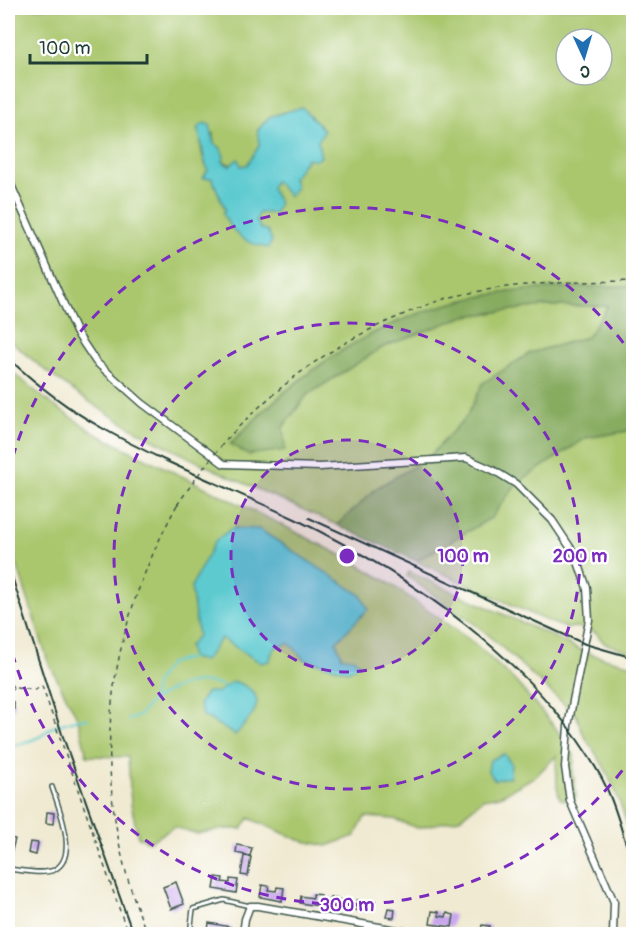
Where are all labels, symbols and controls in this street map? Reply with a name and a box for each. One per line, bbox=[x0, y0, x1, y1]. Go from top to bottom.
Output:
scale bar bbox=[30, 27, 147, 65]
north arrow bbox=[554, 27, 614, 87]
text: 100 m bbox=[39, 37, 91, 60]
text: С bbox=[579, 61, 591, 81]
text: 100 m bbox=[437, 545, 489, 568]
text: 200 m bbox=[553, 545, 607, 568]
centre of rings bbox=[337, 546, 357, 566]
text: 300 m bbox=[320, 894, 374, 917]

